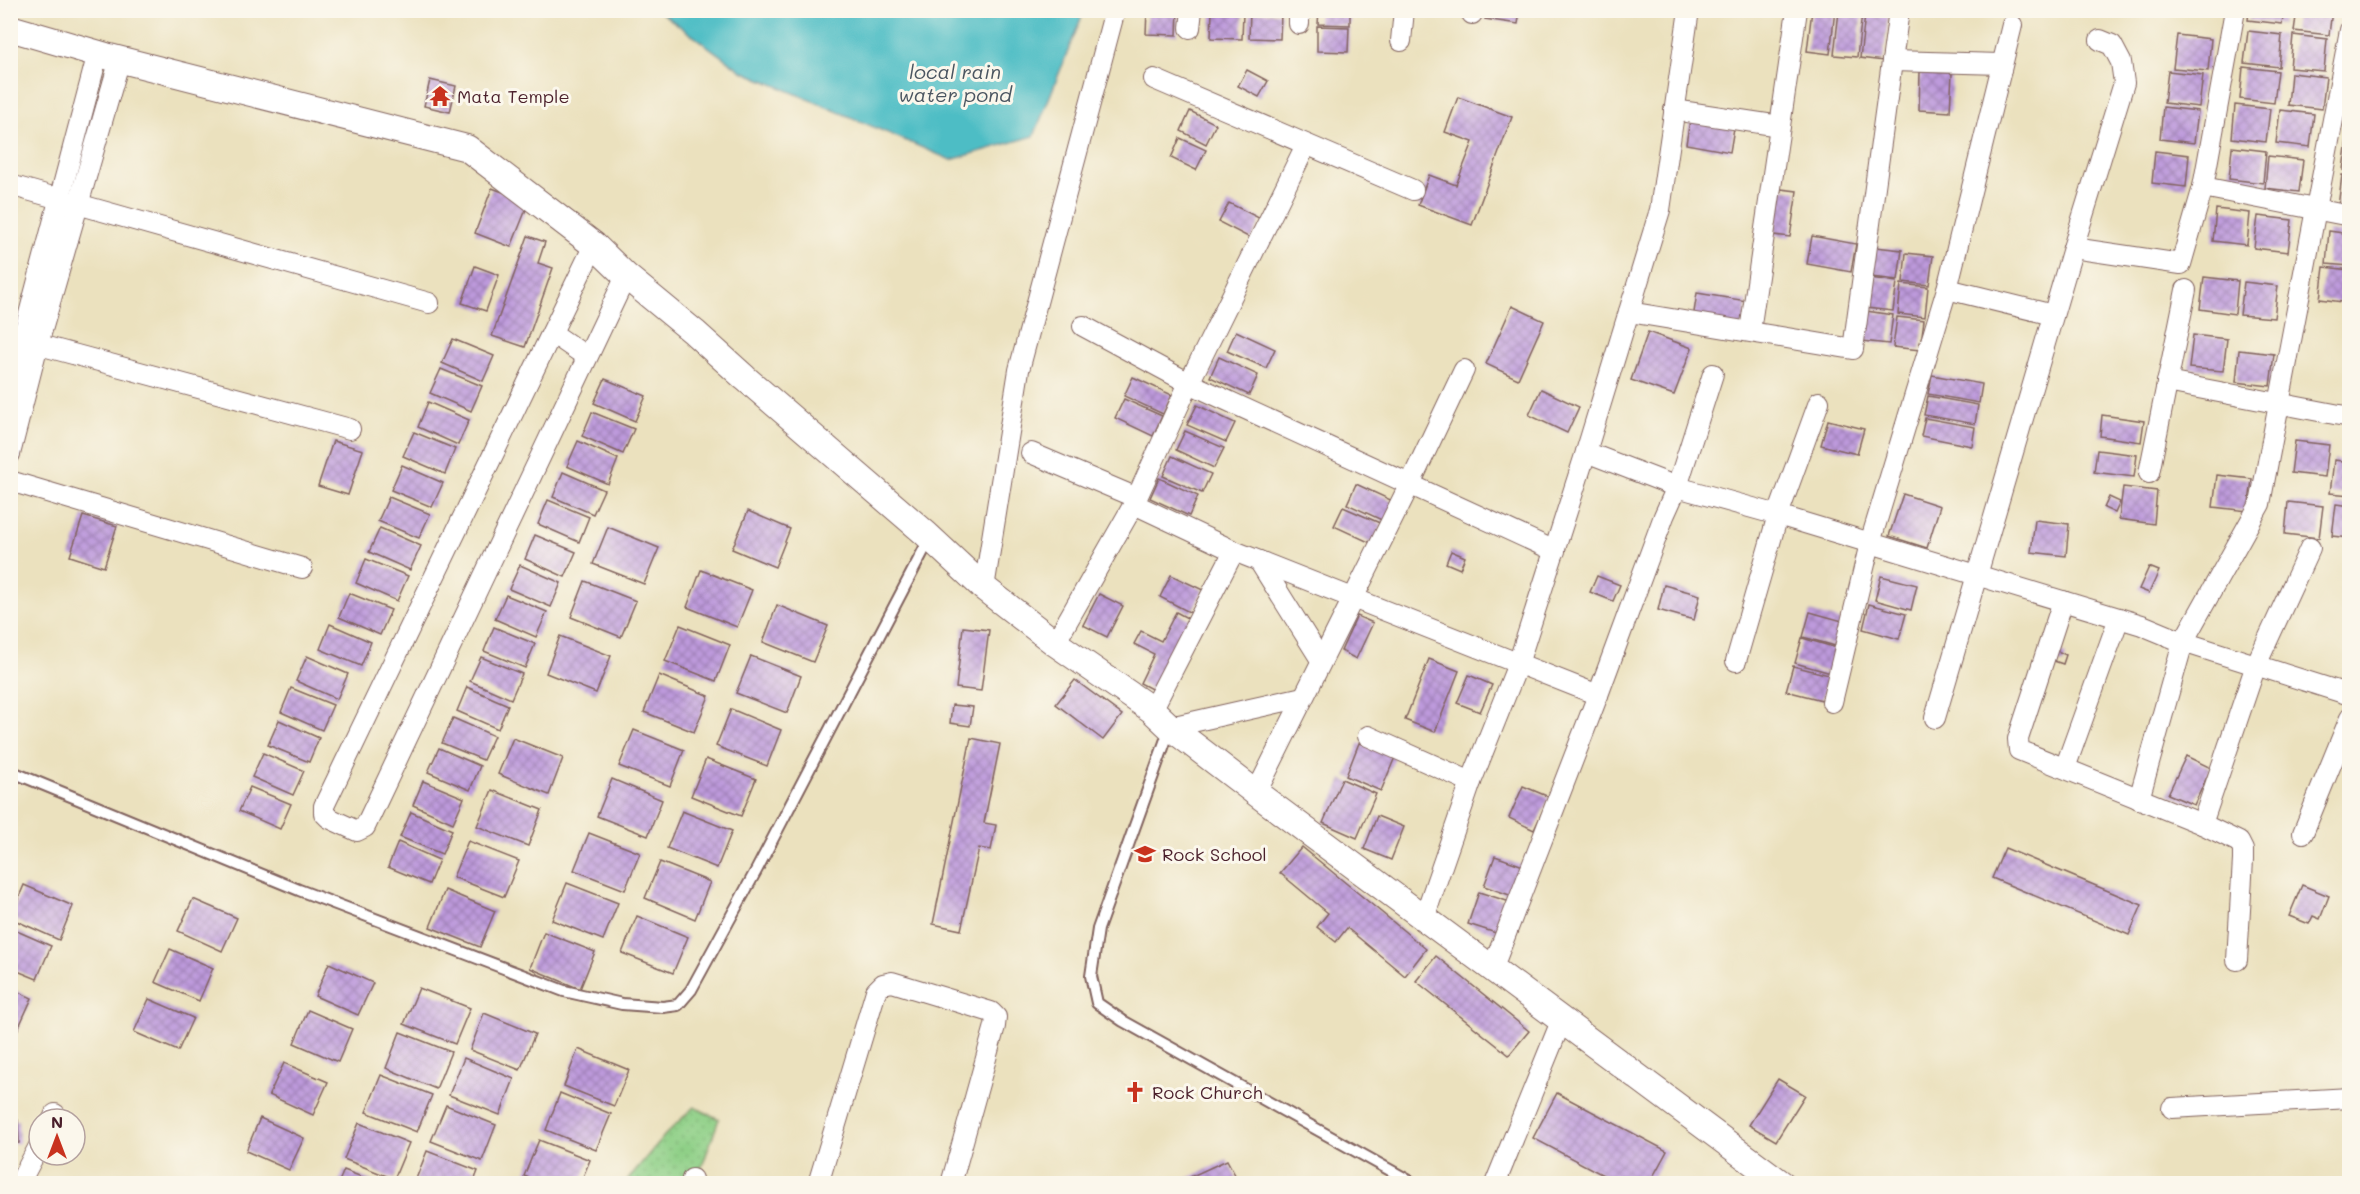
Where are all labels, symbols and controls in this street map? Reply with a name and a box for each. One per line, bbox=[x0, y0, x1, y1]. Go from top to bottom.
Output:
water label: local rain water pond bbox=[898, 58, 1013, 107]
temple icon: Mata Temple bbox=[428, 84, 452, 108]
place label: Mata Temple bbox=[457, 84, 570, 108]
school or university icon: Rock School bbox=[1133, 842, 1157, 866]
place label: Rock School bbox=[1162, 842, 1267, 866]
church icon: Rock Church bbox=[1123, 1080, 1147, 1104]
place label: Rock Church bbox=[1152, 1080, 1263, 1104]
north arrow bbox=[27, 1107, 87, 1167]
text: N bbox=[51, 1111, 63, 1132]

